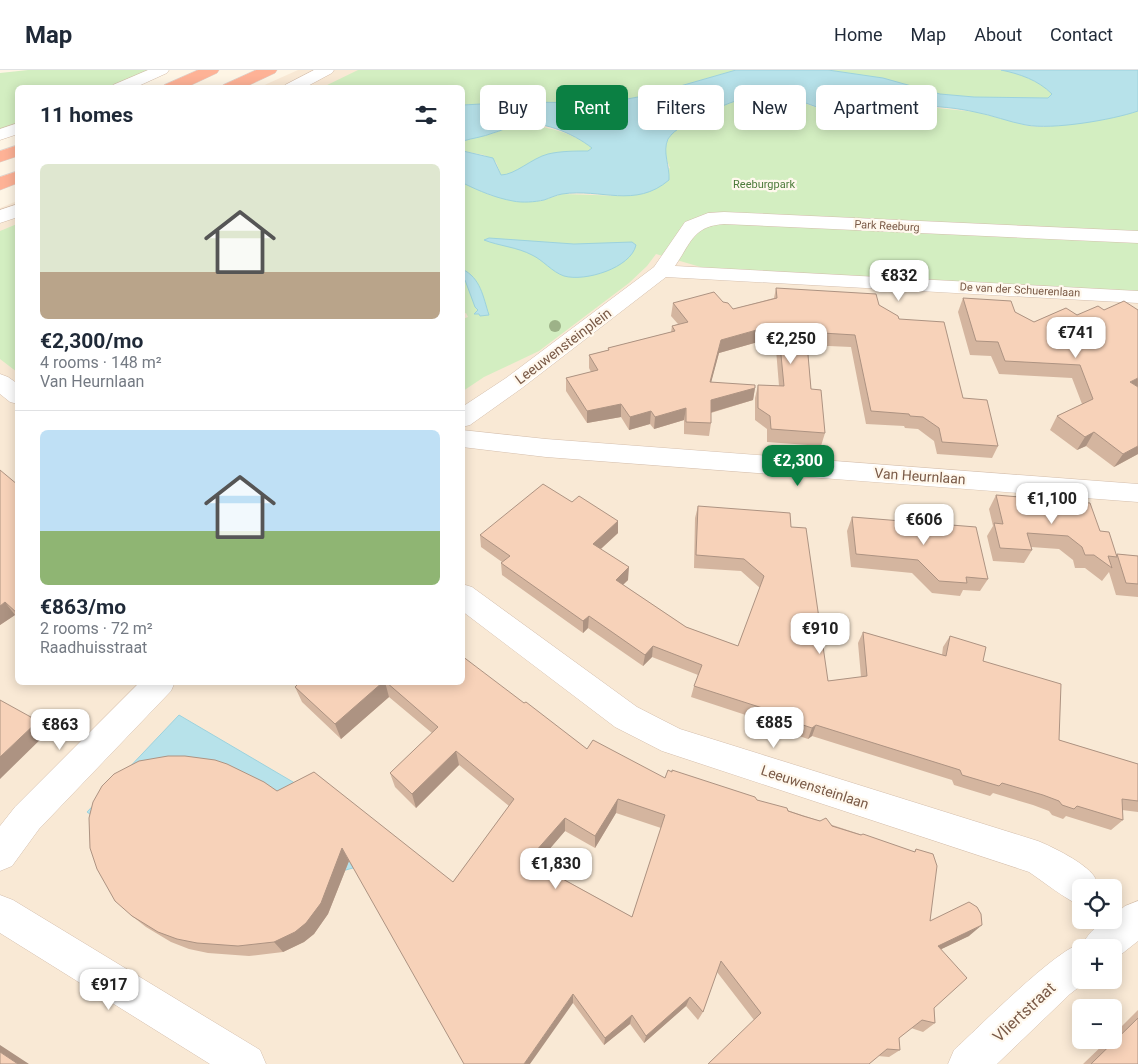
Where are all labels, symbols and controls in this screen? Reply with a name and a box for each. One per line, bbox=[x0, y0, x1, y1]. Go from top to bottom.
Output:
text: Map bbox=[25, 21, 72, 49]
text: Home bbox=[834, 24, 883, 45]
text: Map bbox=[911, 24, 946, 45]
text: About bbox=[974, 24, 1022, 45]
text: Contact bbox=[1050, 24, 1113, 45]
chip: Buy bbox=[480, 85, 546, 130]
chip: Rent bbox=[556, 85, 628, 130]
chip: Filters bbox=[638, 85, 724, 130]
chip: New bbox=[734, 85, 806, 130]
chip: Apartment bbox=[816, 85, 937, 130]
icon: filters bbox=[412, 101, 440, 129]
text: 11 homes bbox=[40, 103, 133, 127]
park label: Reeburgpark bbox=[733, 178, 795, 191]
icon: home bbox=[195, 197, 285, 287]
street label: Park Reeburg bbox=[854, 218, 920, 234]
pin: €832 bbox=[869, 260, 929, 302]
text: €832 bbox=[881, 266, 917, 285]
street label: De van der Schuerenlaan bbox=[959, 280, 1081, 300]
street label: Leeuwensteinplein bbox=[512, 305, 614, 387]
pin: €741 bbox=[1046, 316, 1106, 359]
pin: €2,250 bbox=[750, 322, 832, 365]
text: €741 bbox=[1058, 323, 1094, 342]
text: €2,300/mo bbox=[40, 329, 143, 353]
text: €2,250 bbox=[766, 329, 816, 348]
text: 4 rooms · 148 m² bbox=[40, 353, 162, 372]
text: Van Heurnlaan bbox=[40, 372, 144, 391]
pin: €2,300 bbox=[757, 444, 839, 487]
text: €2,300 bbox=[773, 451, 823, 470]
icon: home bbox=[195, 462, 285, 552]
street label: Van Heurnlaan bbox=[874, 465, 966, 487]
pin: €1,100 bbox=[1011, 482, 1093, 525]
text: €1,100 bbox=[1027, 489, 1077, 508]
pin: €606 bbox=[894, 504, 954, 546]
text: €606 bbox=[906, 510, 942, 529]
text: €863/mo bbox=[40, 595, 126, 619]
pin: €910 bbox=[790, 612, 850, 655]
text: 2 rooms · 72 m² bbox=[40, 619, 153, 638]
text: €910 bbox=[802, 619, 838, 638]
text: Raadhuisstraat bbox=[40, 638, 147, 657]
pin: €885 bbox=[744, 706, 804, 749]
pin: €863 bbox=[30, 708, 90, 751]
text: €885 bbox=[756, 713, 792, 732]
text: €863 bbox=[42, 715, 78, 734]
street label: Leeuwensteinlaan bbox=[759, 762, 871, 812]
pin: €1,830 bbox=[515, 848, 597, 890]
text: €1,830 bbox=[531, 854, 581, 873]
map controls bbox=[1072, 879, 1122, 1049]
button: locate bbox=[1072, 879, 1122, 929]
button: + bbox=[1072, 939, 1122, 989]
pin: €917 bbox=[79, 968, 139, 1011]
text: €917 bbox=[91, 975, 127, 994]
street label: Vliertstraat bbox=[989, 978, 1059, 1046]
button: − bbox=[1072, 999, 1122, 1049]

